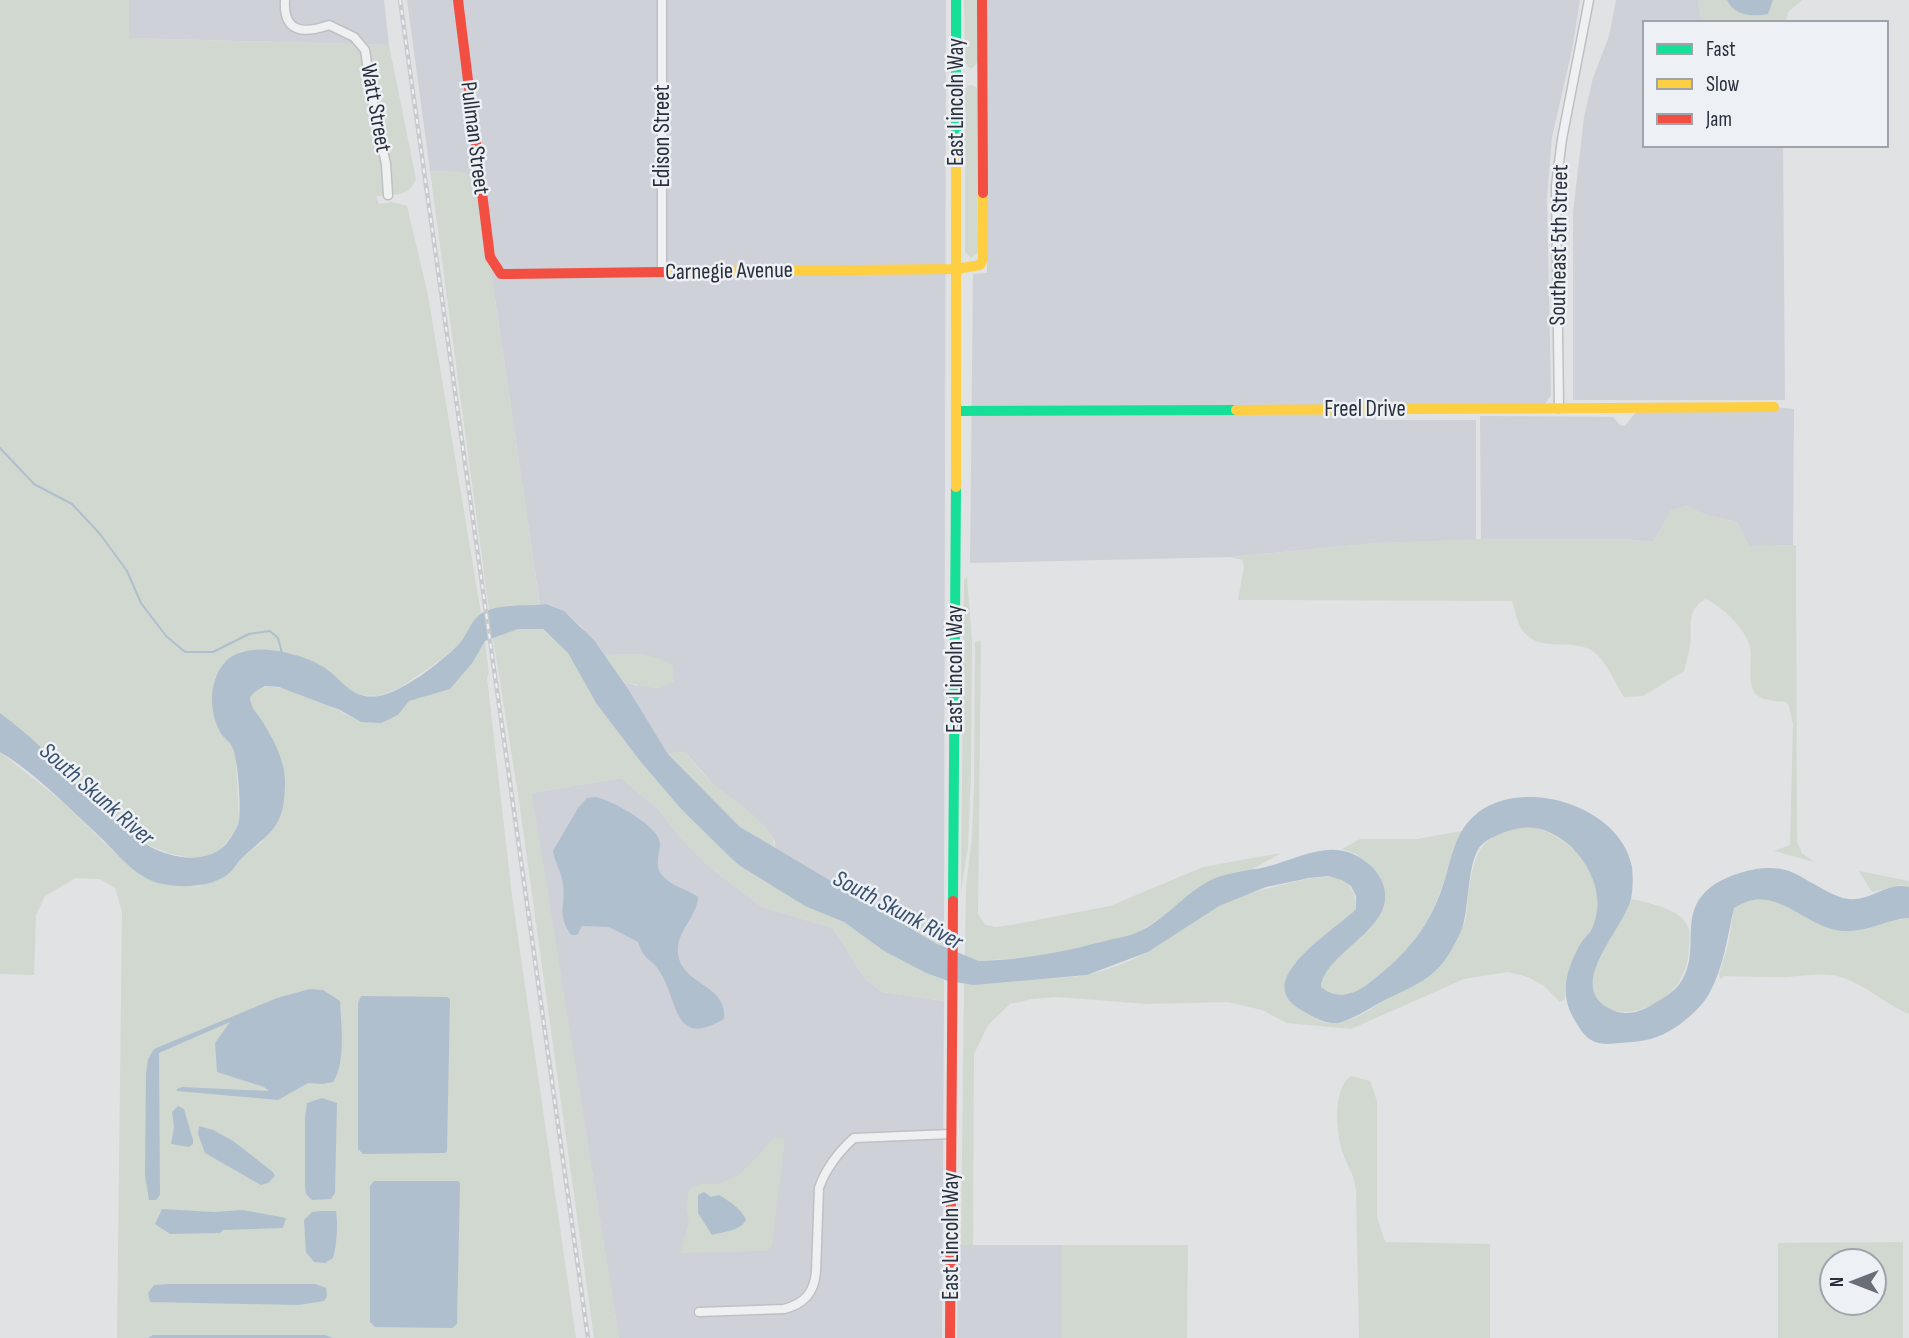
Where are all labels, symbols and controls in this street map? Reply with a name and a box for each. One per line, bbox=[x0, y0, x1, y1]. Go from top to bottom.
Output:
legend bbox=[1643, 21, 1888, 147]
text: Fast bbox=[1706, 37, 1736, 62]
street label: East Lincoln Way bbox=[942, 38, 970, 166]
street label: Watt Street bbox=[354, 62, 398, 154]
text: Slow bbox=[1706, 72, 1740, 97]
street label: Pullman Street bbox=[454, 80, 496, 196]
street label: Edison Street bbox=[648, 84, 676, 188]
text: Jam bbox=[1705, 107, 1732, 132]
street label: Southeast 5th Street bbox=[1544, 164, 1574, 326]
street label: Carnegie Avenue bbox=[665, 256, 793, 286]
street label: Freel Drive bbox=[1324, 395, 1406, 423]
street label: East Lincoln Way bbox=[941, 605, 969, 733]
water label: South Skunk River bbox=[34, 736, 161, 852]
water label: South Skunk River bbox=[828, 864, 969, 957]
street label: East Lincoln Way bbox=[937, 1172, 965, 1300]
north arrow bbox=[1818, 1247, 1888, 1317]
text: N bbox=[1826, 1277, 1849, 1287]

